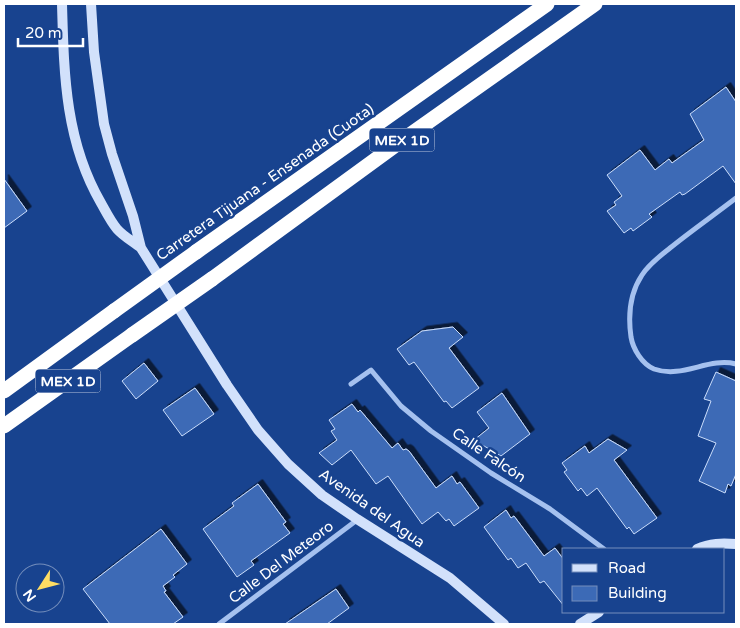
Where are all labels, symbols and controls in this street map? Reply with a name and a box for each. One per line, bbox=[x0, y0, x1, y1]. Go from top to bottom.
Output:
scale bar bbox=[18, 15, 82, 47]
text: 20 m bbox=[25, 24, 62, 42]
street label: Carretera Tijuana - Ensenada (Cuota) bbox=[153, 100, 377, 264]
road number: MEX 1D bbox=[370, 128, 434, 152]
road number: MEX 1D bbox=[36, 370, 100, 392]
street label: Calle Falcón bbox=[449, 424, 529, 486]
street label: Avenida del Agua bbox=[316, 465, 428, 551]
street label: Calle Del Meteoro bbox=[225, 517, 337, 607]
legend bbox=[562, 548, 725, 613]
text: Road bbox=[608, 559, 646, 577]
north arrow bbox=[15, 563, 65, 613]
text: Building bbox=[608, 584, 667, 602]
text: N bbox=[20, 586, 40, 605]

